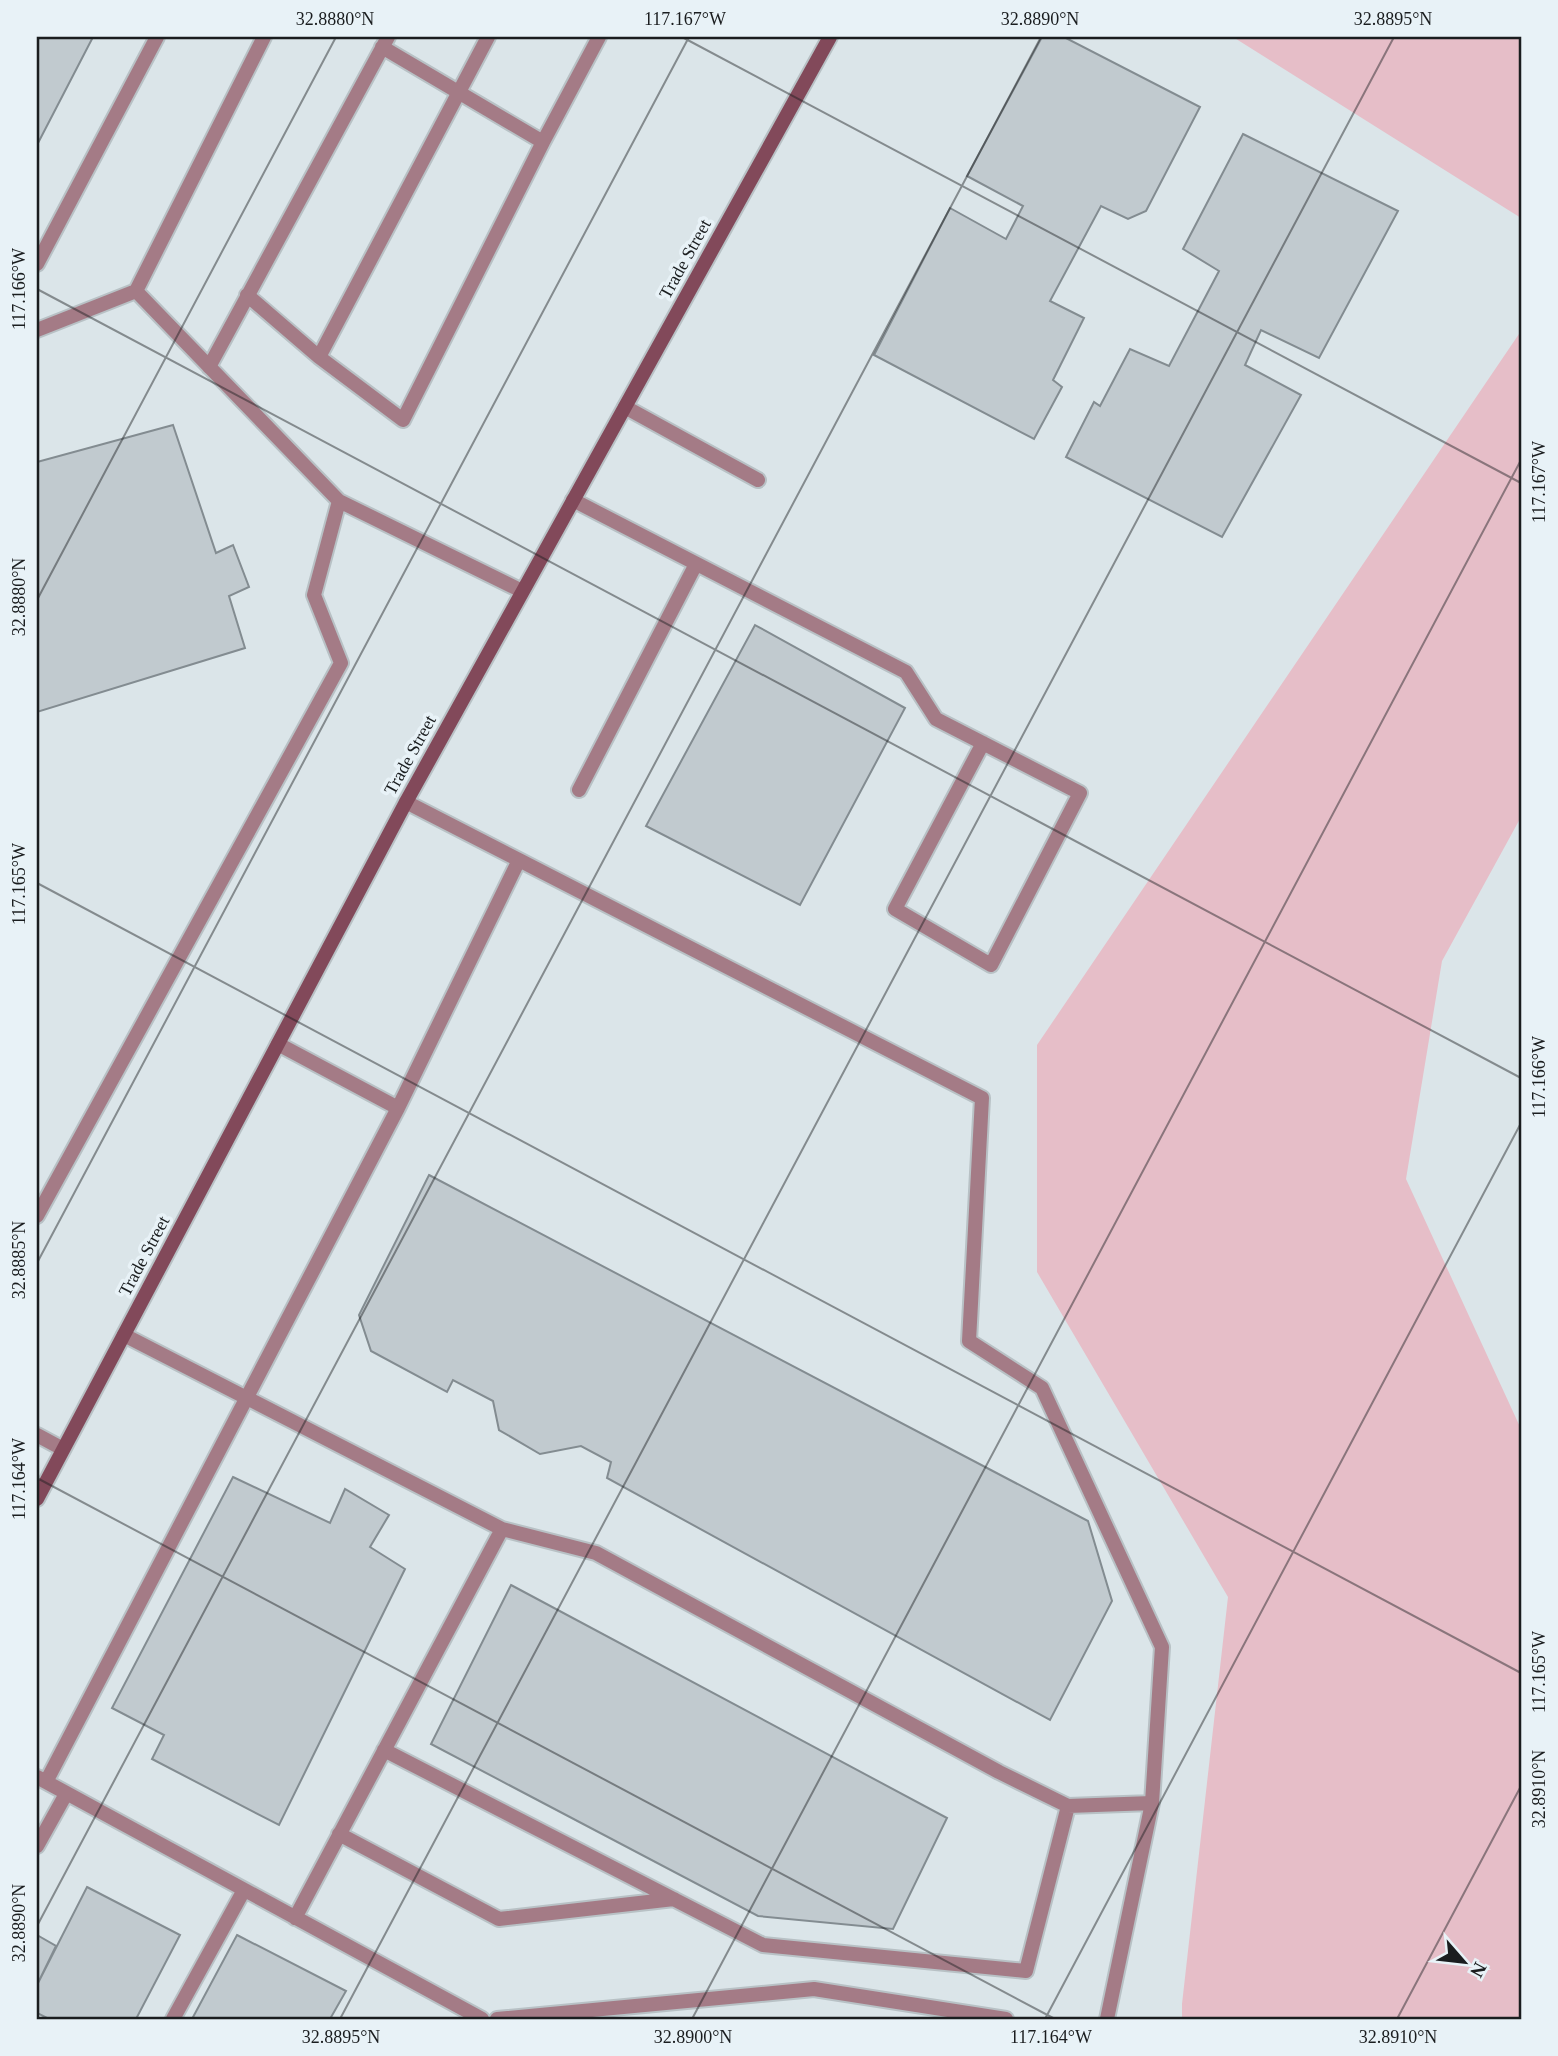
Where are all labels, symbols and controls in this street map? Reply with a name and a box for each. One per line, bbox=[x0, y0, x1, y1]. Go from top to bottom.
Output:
text: 32.8880°N bbox=[296, 9, 374, 29]
text: 117.167°W bbox=[644, 9, 726, 29]
text: 32.8890°N bbox=[1001, 9, 1079, 29]
text: 32.8895°N bbox=[1354, 9, 1432, 29]
street label: Trade Street bbox=[655, 216, 715, 302]
text: 117.166°W bbox=[9, 248, 29, 330]
text: 117.167°W bbox=[1529, 441, 1549, 523]
text: 32.8880°N bbox=[9, 558, 29, 636]
street label: Trade Street bbox=[380, 712, 440, 798]
text: 117.165°W bbox=[9, 843, 29, 925]
text: 117.166°W bbox=[1529, 1036, 1549, 1118]
street label: Trade Street bbox=[115, 1213, 173, 1299]
text: 32.8885°N bbox=[9, 1221, 29, 1299]
text: 117.164°W bbox=[9, 1438, 29, 1520]
text: 117.165°W bbox=[1529, 1631, 1549, 1713]
text: 32.8910°N bbox=[1529, 1750, 1549, 1828]
text: 32.8890°N bbox=[9, 1884, 29, 1962]
north arrow bbox=[1428, 1926, 1498, 1996]
text: N bbox=[1466, 1959, 1491, 1981]
text: 32.8895°N bbox=[302, 2027, 380, 2047]
text: 32.8900°N bbox=[654, 2027, 732, 2047]
text: 117.164°W bbox=[1010, 2027, 1092, 2047]
text: 32.8910°N bbox=[1359, 2027, 1437, 2047]

